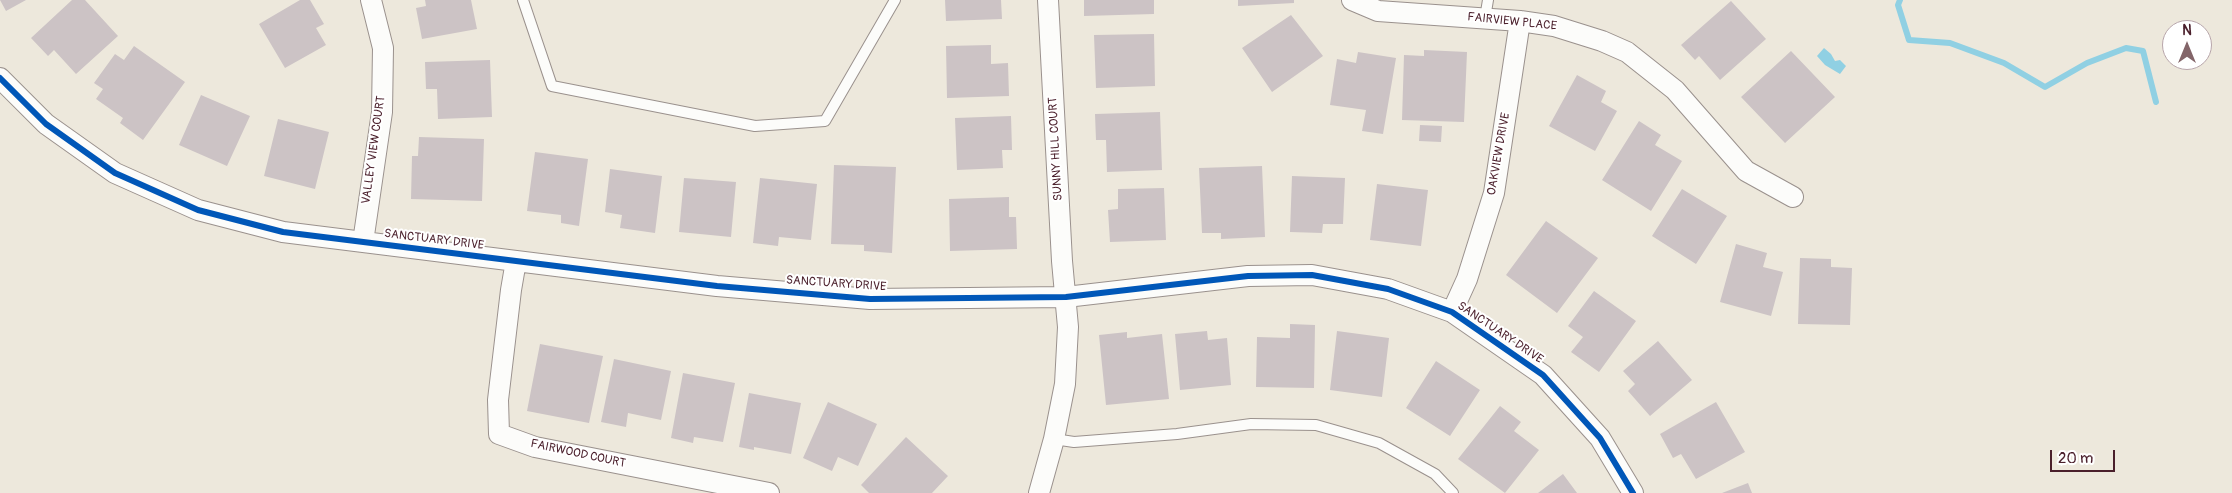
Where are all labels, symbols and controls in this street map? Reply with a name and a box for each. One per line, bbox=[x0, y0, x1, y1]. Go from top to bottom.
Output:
street label: FAIRVIEW PLACE bbox=[1467, 10, 1557, 34]
north arrow bbox=[2162, 20, 2212, 70]
text: N bbox=[2182, 22, 2192, 39]
street label: VALLEY VIEW COURT bbox=[359, 95, 389, 205]
street label: SUNNY HILL COURT bbox=[1046, 97, 1066, 201]
street label: OAKVIEW DRIVE bbox=[1485, 112, 1513, 196]
street label: SANCTUARY DRIVE bbox=[383, 227, 485, 253]
street label: SANCTUARY DRIVE bbox=[785, 273, 887, 295]
street label: SANCTUARY DRIVE bbox=[1454, 299, 1546, 367]
street label: FAIRWOOD COURT bbox=[529, 437, 627, 471]
scale bar bbox=[2052, 440, 2117, 472]
text: 20 m bbox=[2058, 449, 2093, 468]

